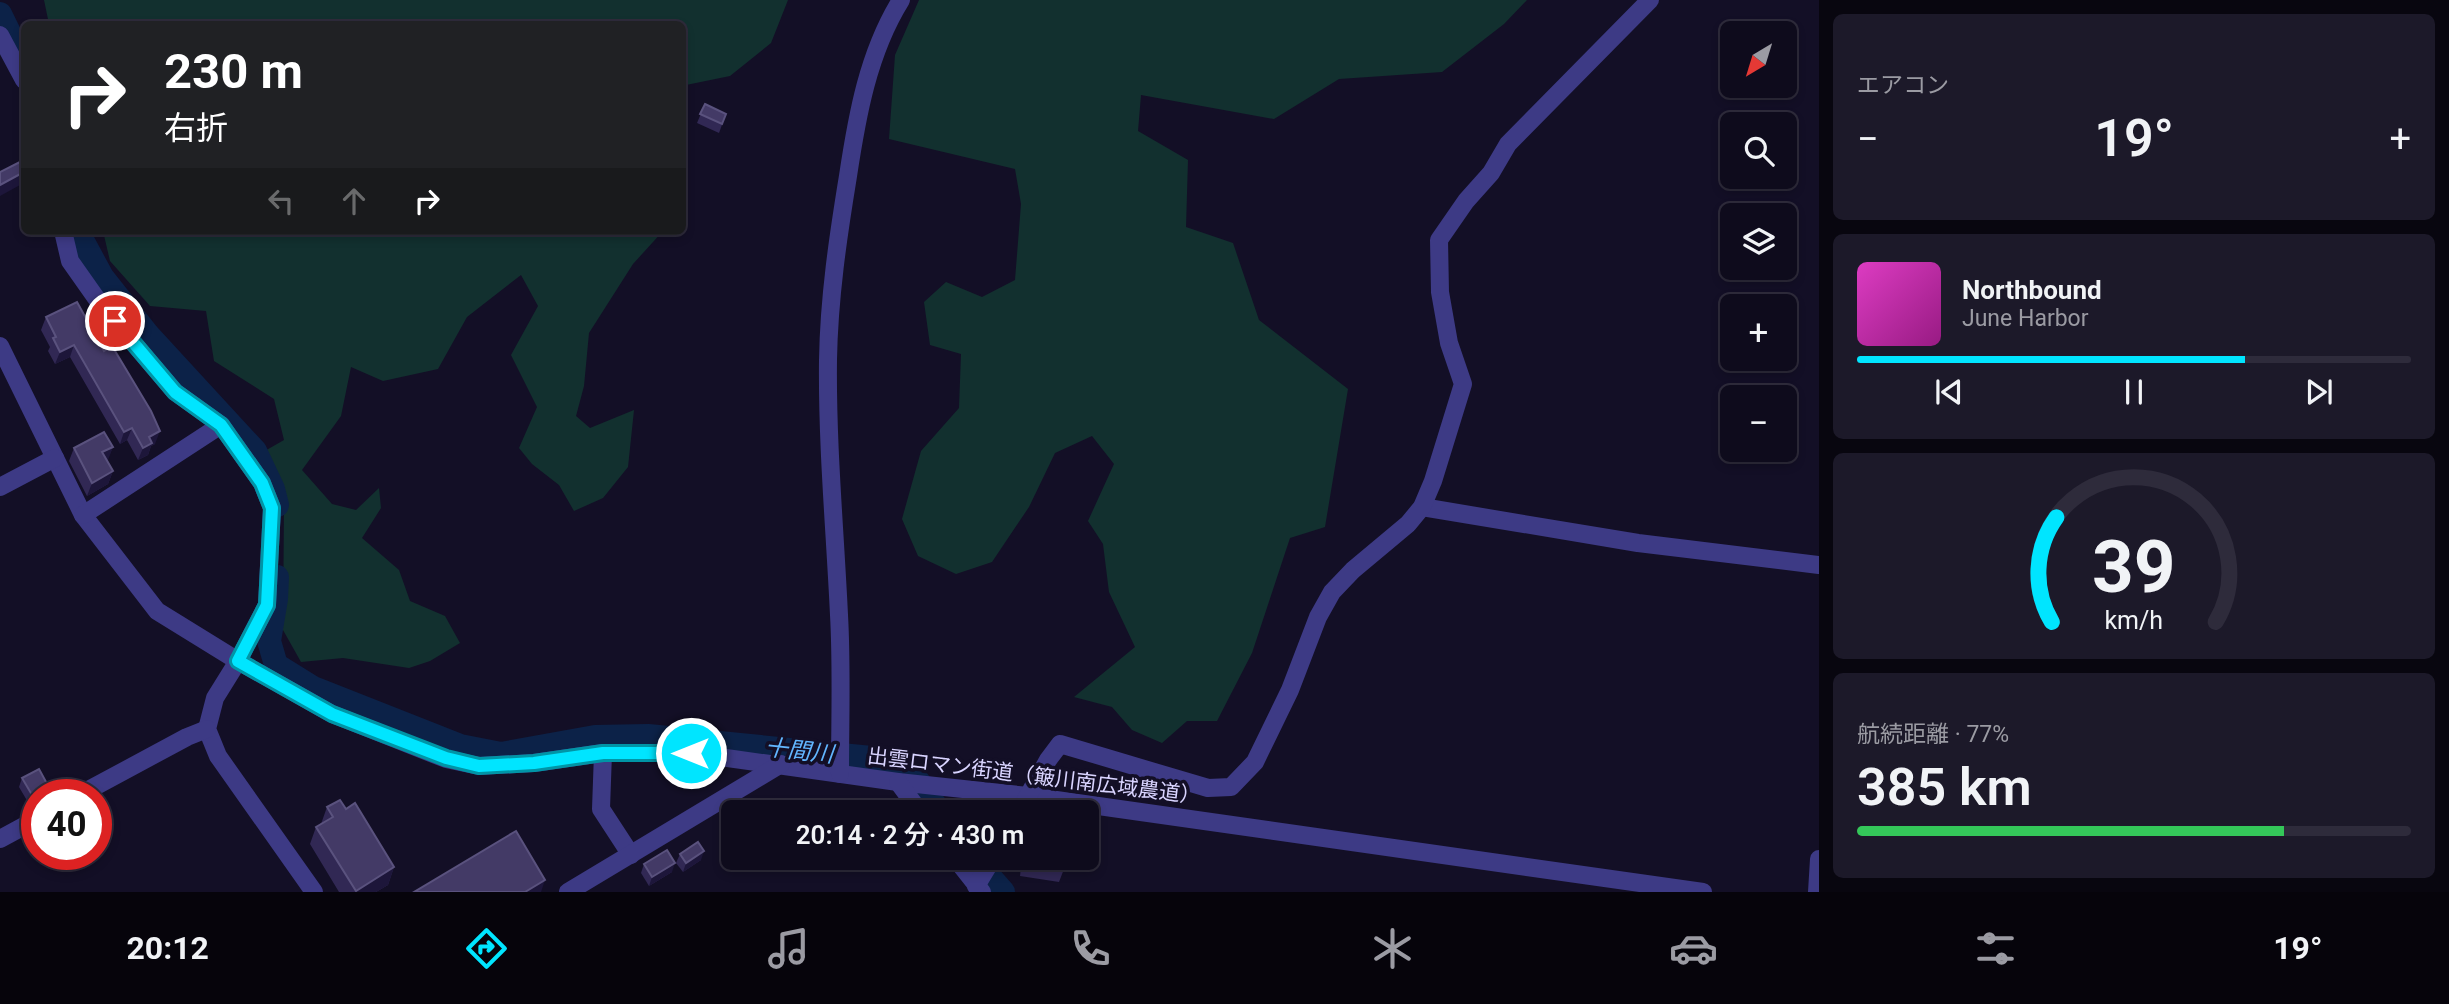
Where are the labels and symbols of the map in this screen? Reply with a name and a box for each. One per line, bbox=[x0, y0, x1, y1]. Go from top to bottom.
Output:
north arrow bbox=[1720, 21, 1797, 98]
pin bbox=[85, 291, 145, 351]
position arrow bbox=[654, 716, 728, 790]
water label: 十間川 bbox=[763, 734, 838, 768]
street label: 出雲ロマン街道（簸川南広域農道） bbox=[866, 744, 1202, 808]
speed limit sign: 40 bbox=[21, 779, 112, 870]

